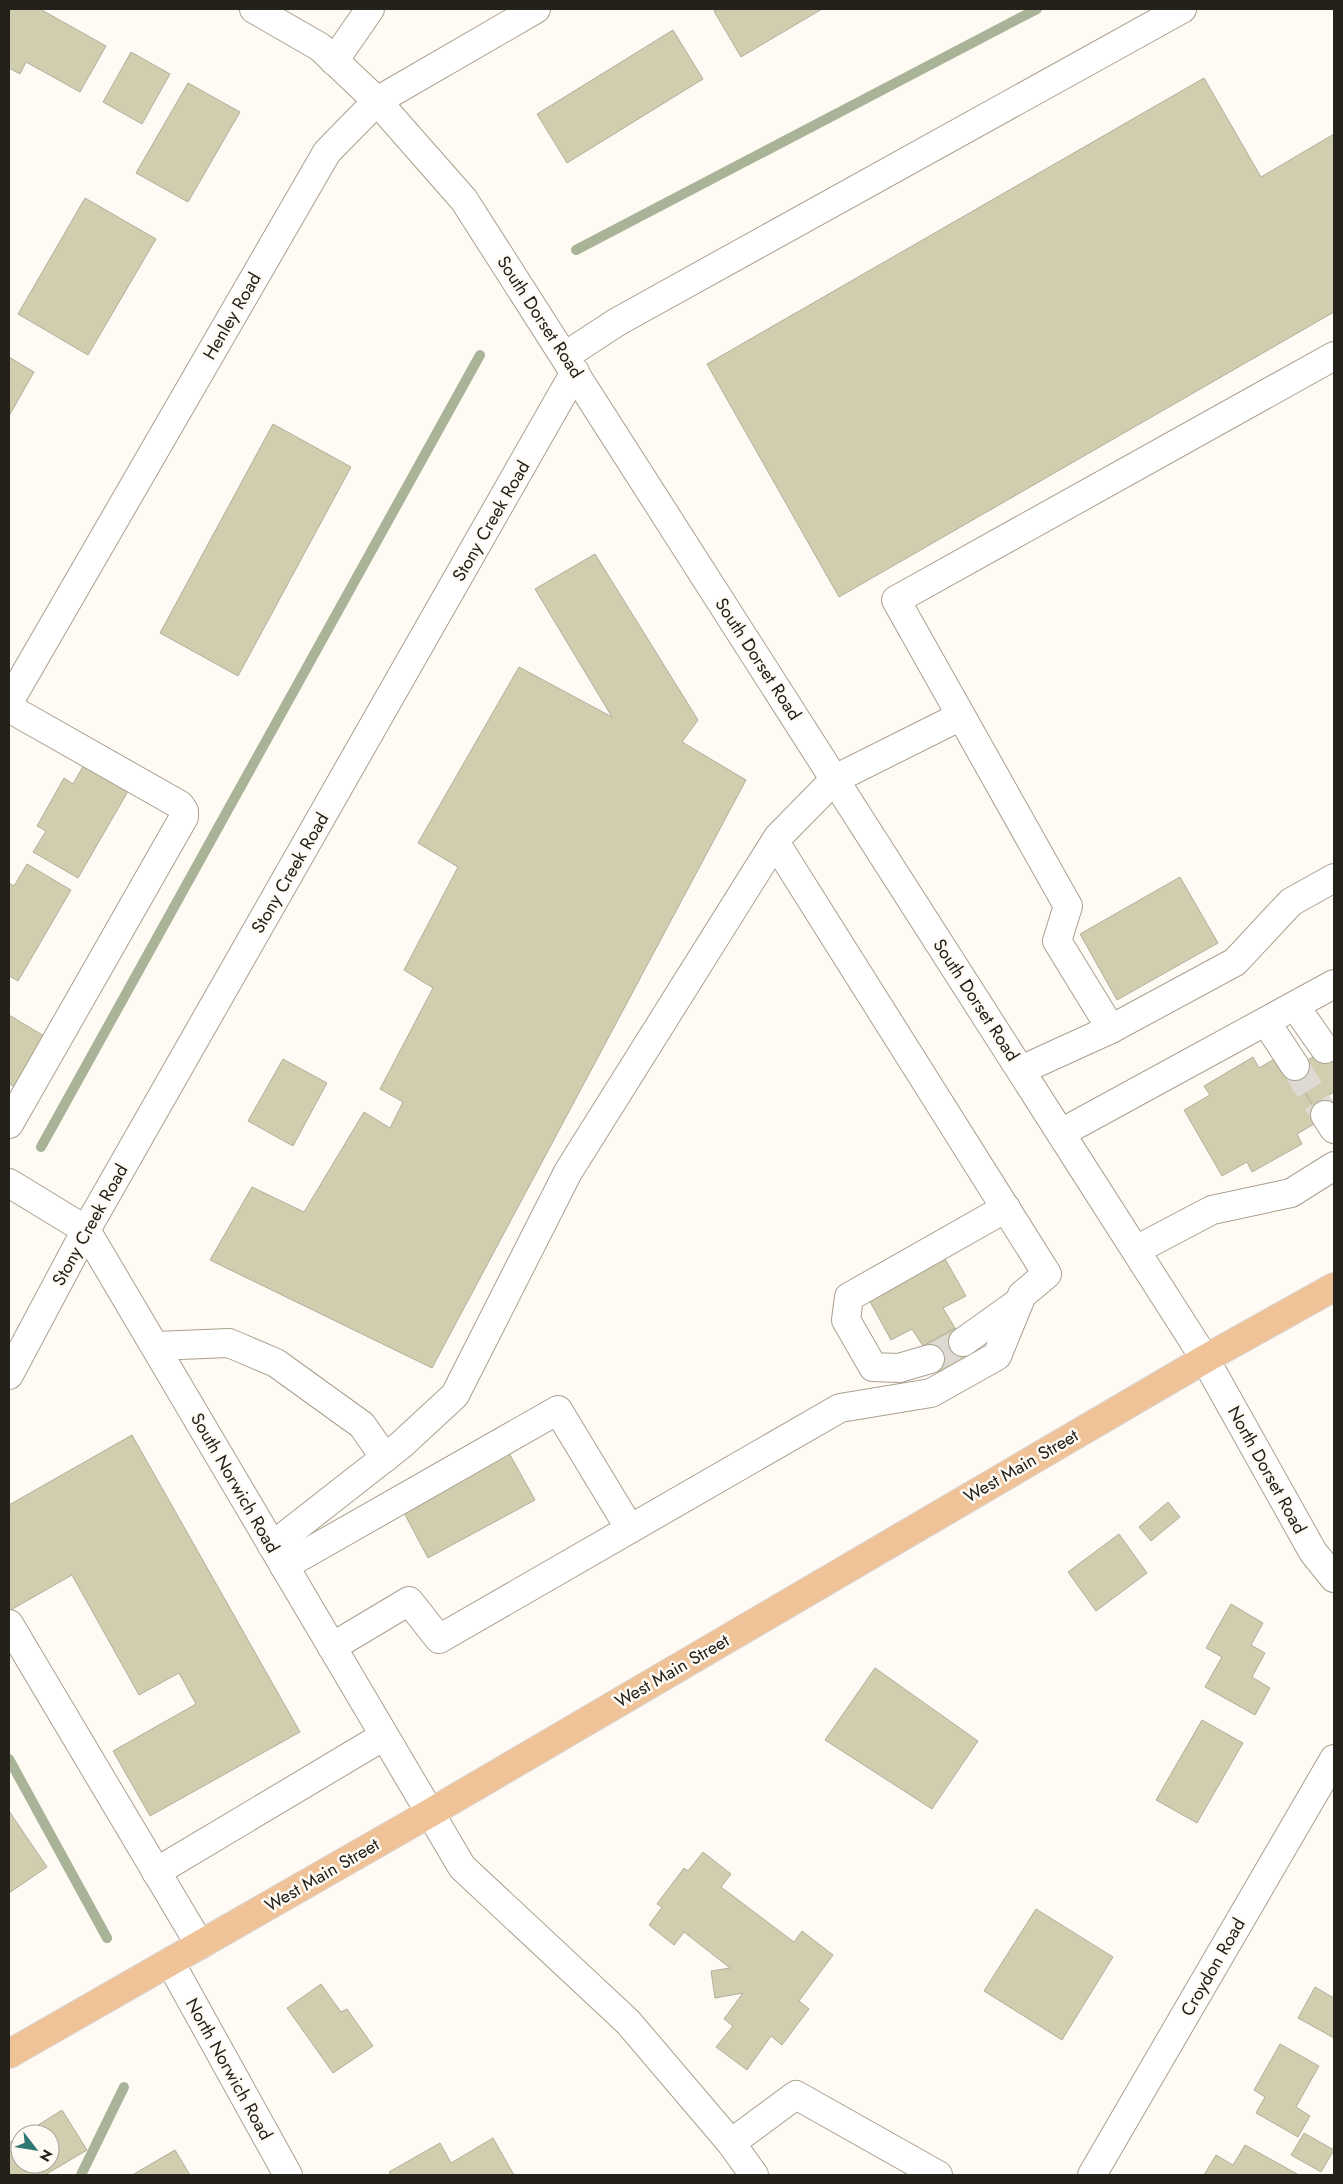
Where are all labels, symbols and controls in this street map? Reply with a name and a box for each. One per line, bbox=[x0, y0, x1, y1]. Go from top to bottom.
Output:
street label: South Dorset Road bbox=[491, 251, 589, 383]
street label: Henley Road bbox=[197, 268, 267, 364]
street label: Stony Creek Road bbox=[446, 456, 536, 586]
street label: South Dorset Road bbox=[709, 593, 807, 725]
street label: Stony Creek Road bbox=[245, 808, 335, 938]
street label: South Dorset Road bbox=[927, 934, 1025, 1066]
street label: Stony Creek Road bbox=[46, 1159, 134, 1291]
street label: North Dorset Road bbox=[1221, 1401, 1313, 1539]
street label: South Norwich Road bbox=[184, 1408, 286, 1558]
street label: West Main Street bbox=[959, 1422, 1084, 1509]
street label: West Main Street bbox=[610, 1627, 735, 1714]
street label: West Main Street bbox=[260, 1831, 385, 1918]
street label: Croydon Road bbox=[1174, 1913, 1252, 2021]
street label: North Norwich Road bbox=[179, 1993, 279, 2145]
north arrow bbox=[10, 2124, 60, 2174]
text: N bbox=[35, 2146, 58, 2166]

